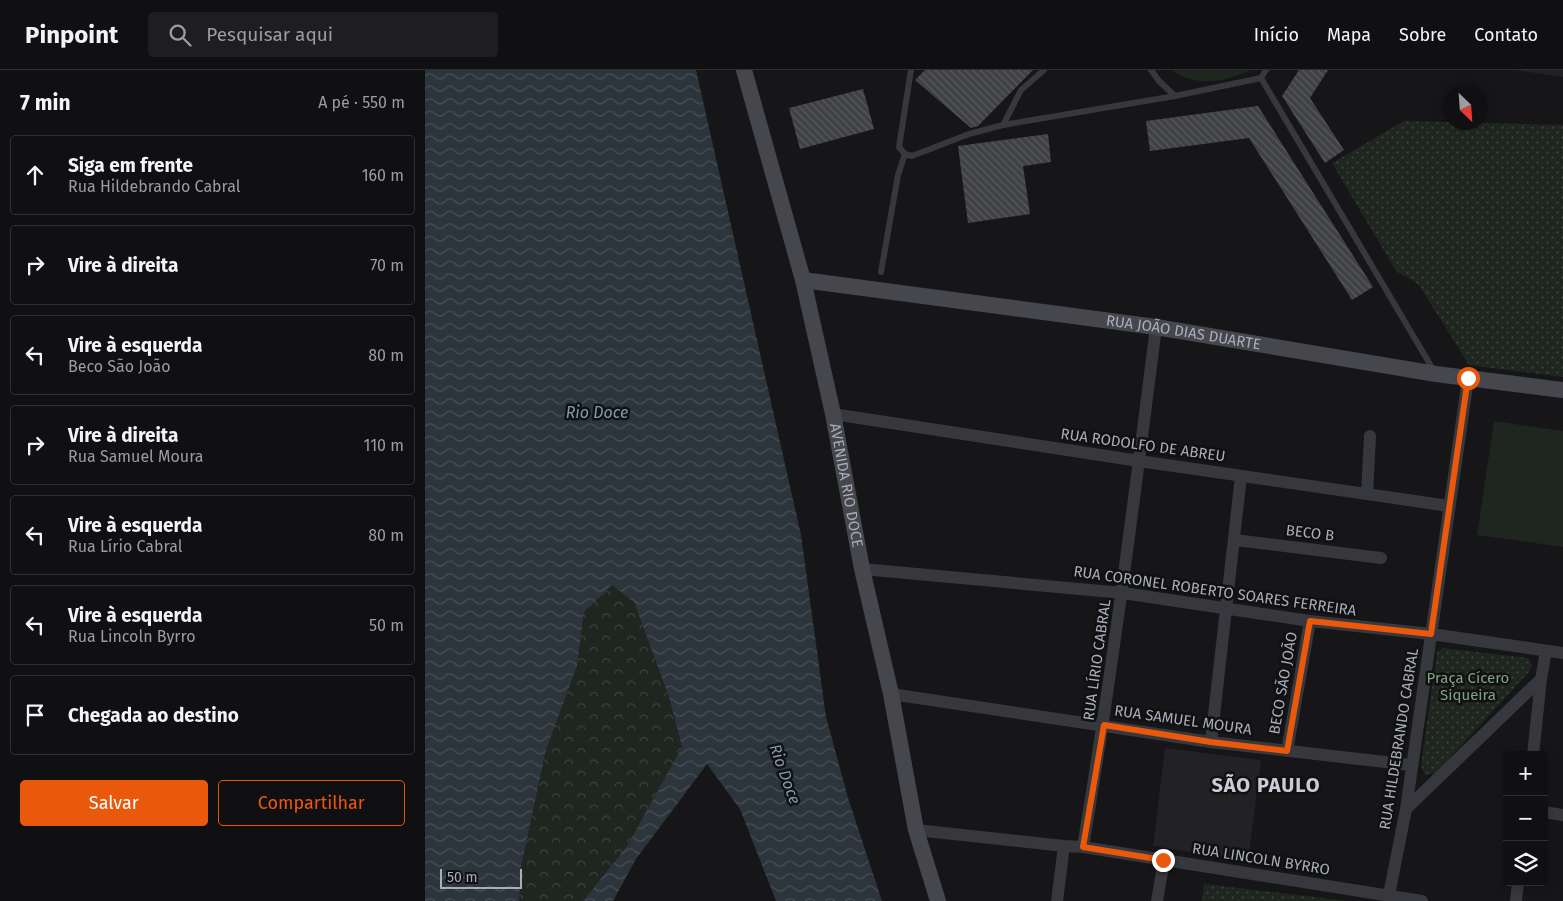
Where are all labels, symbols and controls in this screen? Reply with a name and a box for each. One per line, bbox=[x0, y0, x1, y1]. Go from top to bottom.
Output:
search box bbox=[148, 12, 498, 57]
text: Pinpoint bbox=[25, 21, 118, 49]
icon: search bbox=[166, 21, 194, 49]
text: Pesquisar aqui bbox=[206, 23, 333, 46]
text: Início bbox=[1254, 24, 1299, 46]
text: Mapa bbox=[1327, 24, 1371, 46]
text: Sobre bbox=[1399, 24, 1446, 46]
text: Contato bbox=[1474, 24, 1538, 46]
north arrow bbox=[1443, 85, 1488, 130]
text: 7 min bbox=[20, 90, 71, 116]
text: A pé · 550 m bbox=[318, 93, 405, 112]
text: Siga em frente bbox=[68, 154, 193, 177]
icon: ahead bbox=[21, 161, 49, 189]
text: 160 m bbox=[362, 166, 404, 185]
text: Rua Hildebrando Cabral bbox=[68, 177, 240, 196]
icon: right bbox=[21, 251, 49, 279]
text: Vire à direita bbox=[68, 254, 178, 277]
text: 70 m bbox=[370, 256, 404, 275]
street label: RUA JOÃO DIAS DUARTE bbox=[1105, 311, 1262, 353]
text: Vire à esquerda bbox=[68, 334, 202, 357]
icon: left bbox=[21, 341, 49, 369]
text: 80 m bbox=[368, 346, 404, 365]
text: Beco São João bbox=[68, 357, 170, 376]
route start bbox=[1457, 367, 1480, 390]
water label: Rio Doce bbox=[566, 403, 628, 422]
street label: AVENIDA RIO DOCE bbox=[826, 422, 867, 549]
text: Vire à direita bbox=[68, 424, 178, 447]
street label: RUA RODOLFO DE ABREU bbox=[1060, 425, 1226, 465]
icon: right bbox=[21, 431, 49, 459]
text: 110 m bbox=[363, 436, 404, 455]
text: Rua Samuel Moura bbox=[68, 447, 203, 466]
text: Vire à esquerda bbox=[68, 514, 202, 537]
icon: left bbox=[21, 521, 49, 549]
street label: BECO B bbox=[1285, 521, 1335, 545]
text: 80 m bbox=[368, 526, 404, 545]
text: Rua Lírio Cabral bbox=[68, 537, 182, 556]
street label: RUA CORONEL ROBERTO SOARES FERREIRA bbox=[1072, 562, 1358, 620]
street label: RUA LÍRIO CABRAL bbox=[1080, 598, 1114, 722]
text: Vire à esquerda bbox=[68, 604, 202, 627]
icon: left bbox=[21, 611, 49, 639]
text: 50 m bbox=[369, 616, 404, 635]
text: Rua Lincoln Byrro bbox=[68, 627, 196, 646]
street label: BECO SÃO JOÃO bbox=[1265, 630, 1301, 736]
street label: RUA HILDEBRANDO CABRAL bbox=[1376, 647, 1422, 831]
park label: Praça Cícero Siqueira bbox=[1427, 669, 1509, 704]
icon: arrive bbox=[21, 701, 49, 729]
street label: RUA SAMUEL MOURA bbox=[1113, 701, 1253, 739]
text: Chegada ao destino bbox=[68, 704, 239, 727]
water label: Rio Doce bbox=[765, 741, 805, 807]
map controls bbox=[1503, 751, 1548, 886]
button: + bbox=[1503, 751, 1548, 796]
district label: SÃO PAULO bbox=[1211, 773, 1321, 797]
button: Salvar bbox=[20, 780, 208, 826]
button: Compartilhar bbox=[218, 780, 405, 826]
button: − bbox=[1503, 796, 1548, 841]
street label: RUA LINCOLN BYRRO bbox=[1191, 839, 1331, 879]
button: layers bbox=[1503, 841, 1548, 886]
route end bbox=[1152, 849, 1175, 872]
scale bar bbox=[440, 866, 523, 889]
text: 50 m bbox=[447, 869, 478, 886]

